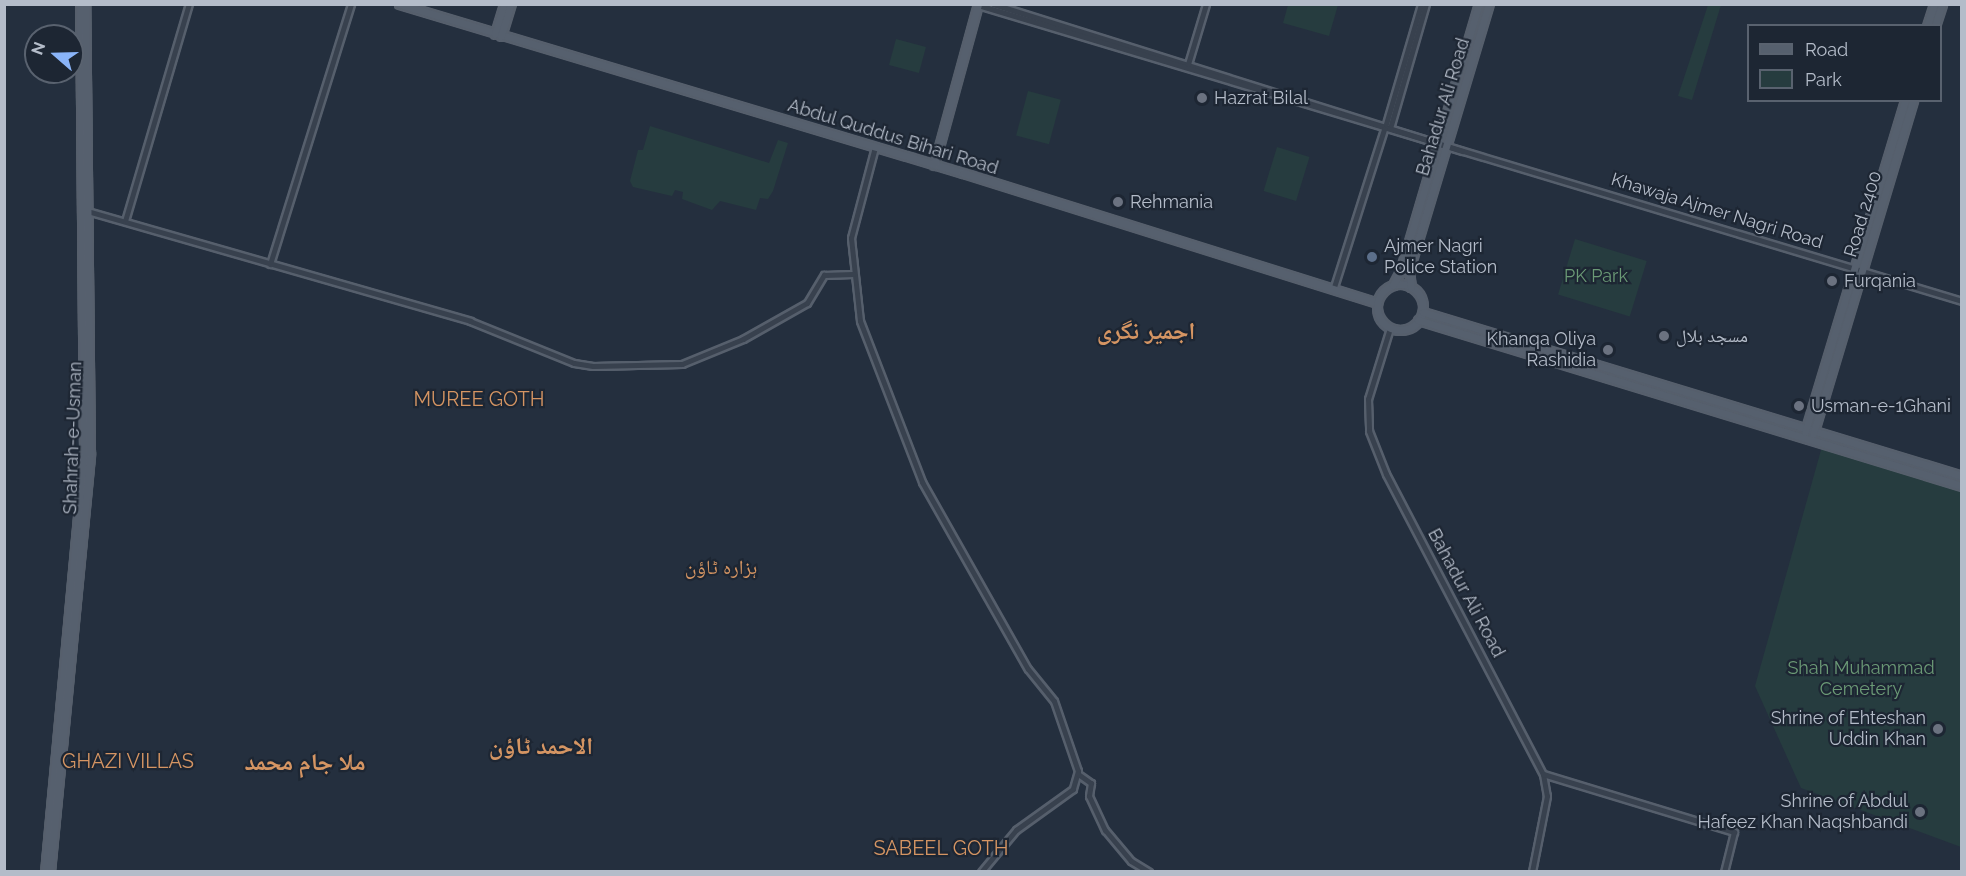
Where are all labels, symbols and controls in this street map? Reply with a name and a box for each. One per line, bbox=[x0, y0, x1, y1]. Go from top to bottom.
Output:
north arrow bbox=[24, 24, 84, 84]
legend bbox=[1747, 24, 1942, 102]
street label: Bahadur Ali Road bbox=[1412, 35, 1474, 179]
text: N bbox=[27, 39, 50, 57]
text: Road bbox=[1805, 39, 1848, 60]
text: Park bbox=[1805, 69, 1842, 90]
place label: Hazrat Bilal bbox=[1214, 87, 1308, 109]
marker: Hazrat Bilal bbox=[1195, 91, 1209, 105]
street label: Abdul Quddus Bihari Road bbox=[785, 95, 1001, 179]
street label: Khawaja Ajmer Nagri Road bbox=[1608, 168, 1826, 254]
street label: Road 2400 bbox=[1840, 168, 1886, 260]
place label: Rehmania bbox=[1130, 191, 1213, 213]
marker: Rehmania bbox=[1111, 195, 1125, 209]
place label: Ajmer Nagri Police Station bbox=[1384, 236, 1497, 278]
marker: Ajmer Nagri Police Station bbox=[1365, 250, 1379, 264]
park label: PK Park bbox=[1564, 265, 1628, 287]
place label: Furqania bbox=[1844, 270, 1916, 292]
marker: Furqania bbox=[1825, 274, 1839, 288]
district label: اجمیر نگری bbox=[1097, 317, 1195, 345]
place label: مسجد بلال bbox=[1676, 325, 1748, 347]
place label: Khanqa Oliya Rashidia bbox=[1486, 329, 1596, 372]
marker: مسجد بلال bbox=[1657, 329, 1671, 343]
marker: Khanqa Oliya Rashidia bbox=[1601, 343, 1615, 357]
street label: Shahrah-e-Usman bbox=[60, 361, 86, 515]
district label: MUREE GOTH bbox=[406, 387, 552, 411]
place label: Usman-e-1Ghani bbox=[1811, 395, 1951, 417]
marker: Usman-e-1Ghani bbox=[1792, 399, 1806, 413]
street label: Bahadur Ali Road bbox=[1423, 525, 1509, 661]
district label: ہزارہ ٹاؤن bbox=[685, 555, 757, 579]
park label: Shah Muhammad Cemetery bbox=[1787, 658, 1935, 700]
place label: Shrine of Ehteshan Uddin Khan bbox=[1770, 708, 1926, 750]
marker: Shrine of Ehteshan Uddin Khan bbox=[1931, 722, 1945, 736]
district label: الاحمد ٹاؤن bbox=[489, 732, 593, 760]
district label: ملا جام محمد bbox=[244, 748, 366, 776]
district label: GHAZI VILLAS bbox=[53, 749, 203, 773]
place label: Shrine of Abdul Hafeez Khan Naqshbandi bbox=[1698, 791, 1908, 834]
marker: Shrine of Abdul Hafeez Khan Naqshbandi bbox=[1913, 805, 1927, 819]
district label: SABEEL GOTH bbox=[865, 836, 1017, 860]

